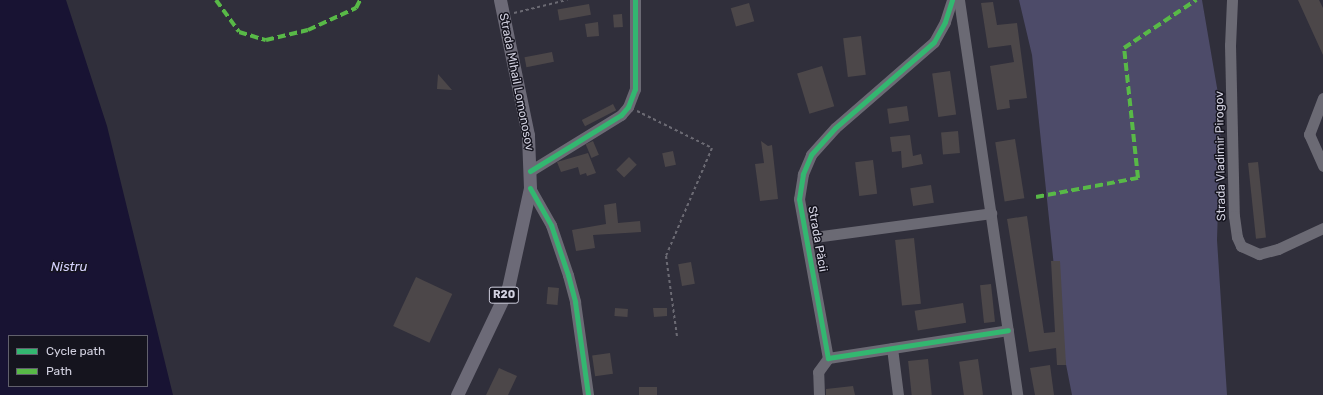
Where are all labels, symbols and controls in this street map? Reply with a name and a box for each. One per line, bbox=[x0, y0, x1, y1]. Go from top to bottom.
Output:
street label: Strada Mihail Lomonosov bbox=[496, 12, 536, 152]
street label: Strada Vladimir Pirogov bbox=[1213, 90, 1229, 222]
street label: Strada Păcii bbox=[804, 205, 830, 273]
water label: Nistru bbox=[51, 259, 87, 275]
road number: R20 bbox=[488, 286, 520, 304]
legend bbox=[8, 335, 148, 387]
text: Cycle path bbox=[46, 344, 105, 358]
text: Path bbox=[46, 364, 72, 378]

